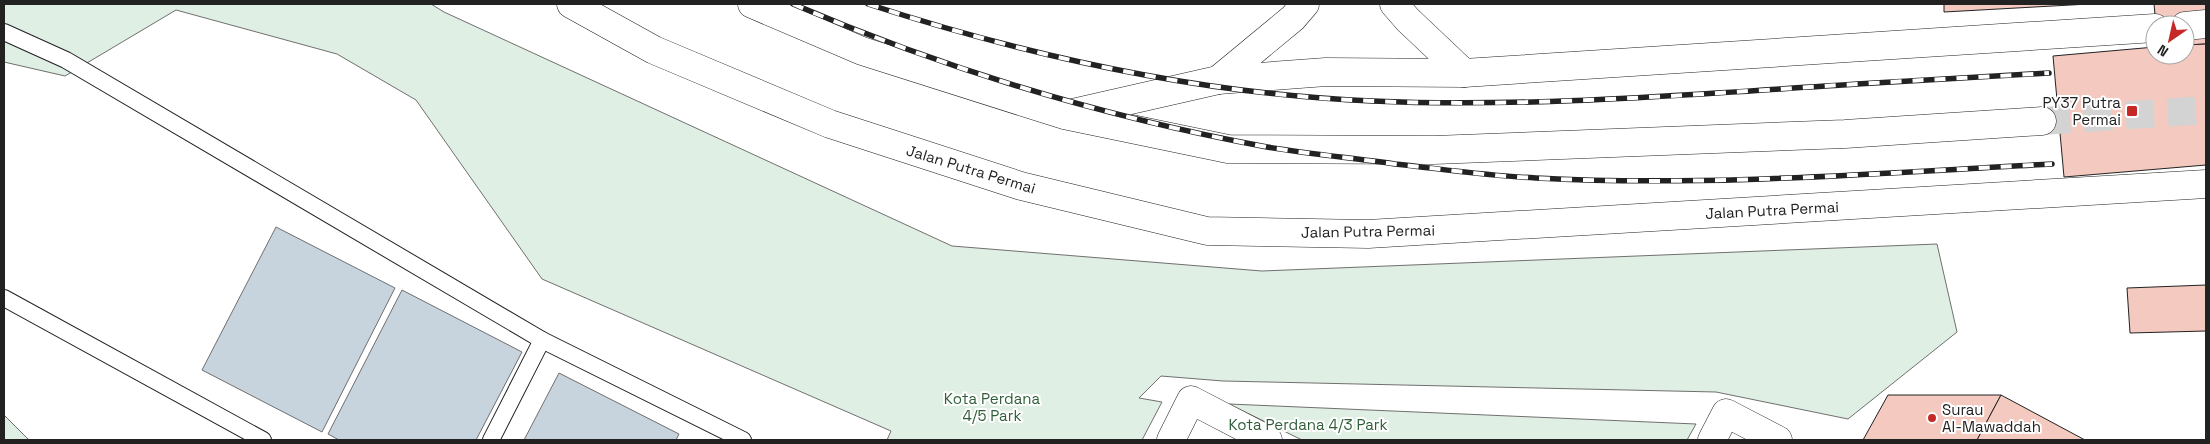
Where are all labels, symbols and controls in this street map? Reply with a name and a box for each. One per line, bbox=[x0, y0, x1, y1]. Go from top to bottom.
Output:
north arrow bbox=[2145, 15, 2195, 65]
text: N bbox=[2154, 41, 2172, 61]
place label: PY37 Putra Permai bbox=[2042, 93, 2121, 129]
marker: PY37 Putra Permai bbox=[2125, 104, 2139, 118]
street label: Jalan Putra Permai bbox=[904, 140, 1038, 198]
street label: Jalan Putra Permai bbox=[1705, 197, 1839, 223]
street label: Jalan Putra Permai bbox=[1301, 220, 1435, 242]
park label: Kota Perdana 4/5 Park bbox=[944, 389, 1041, 425]
place label: Surau Al-Mawaddah bbox=[1942, 400, 2041, 436]
marker: Surau Al-Mawaddah bbox=[1926, 412, 1938, 424]
park label: Kota Perdana 4/3 Park bbox=[1228, 415, 1388, 434]

